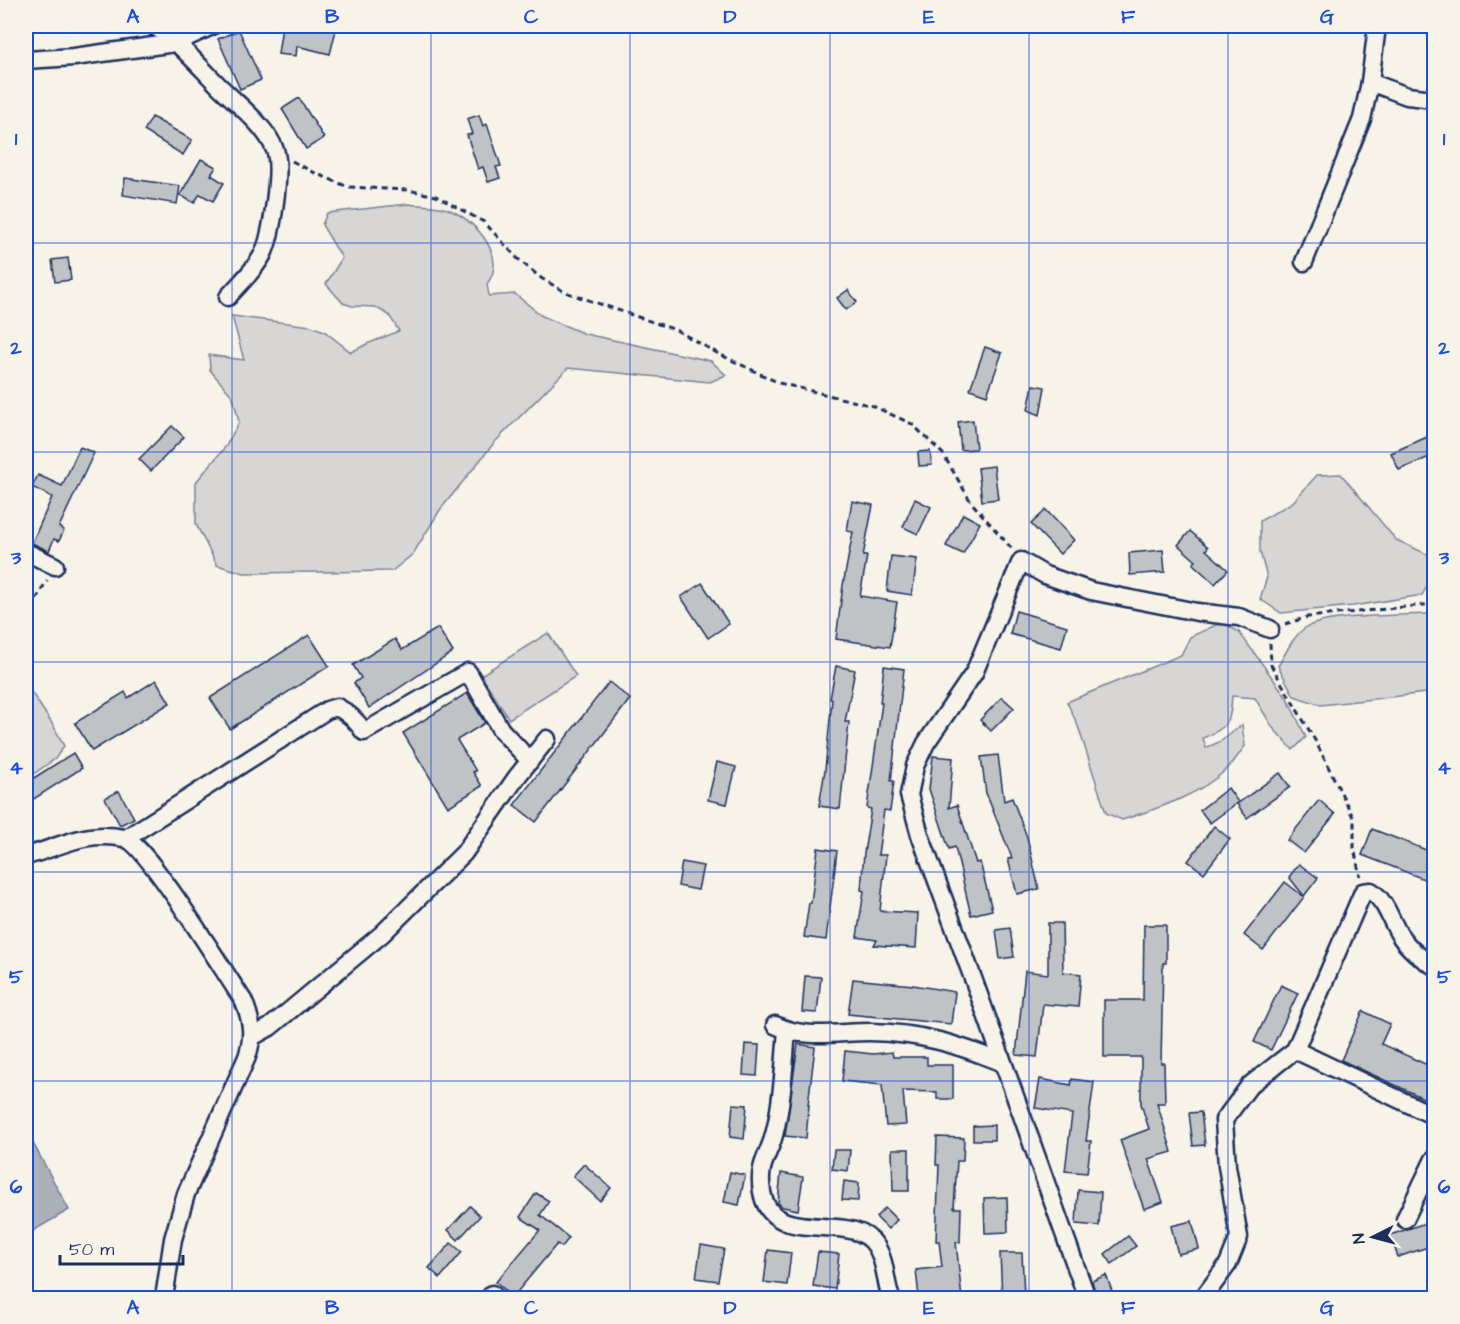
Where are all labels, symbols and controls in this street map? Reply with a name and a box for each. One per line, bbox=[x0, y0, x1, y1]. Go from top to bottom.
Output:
text: A bbox=[127, 3, 140, 31]
text: B bbox=[325, 3, 340, 31]
text: C bbox=[524, 3, 539, 31]
text: D bbox=[724, 3, 737, 31]
text: E bbox=[923, 3, 935, 31]
text: F bbox=[1121, 3, 1136, 31]
text: G bbox=[1320, 3, 1334, 31]
text: 1 bbox=[15, 125, 18, 153]
text: 1 bbox=[1443, 125, 1446, 153]
text: 2 bbox=[9, 334, 22, 362]
text: 2 bbox=[1437, 334, 1450, 362]
text: 3 bbox=[10, 544, 22, 572]
text: 3 bbox=[1438, 544, 1450, 572]
text: 4 bbox=[9, 754, 23, 782]
text: 4 bbox=[1437, 754, 1451, 782]
text: 5 bbox=[9, 963, 24, 991]
text: 5 bbox=[1437, 963, 1452, 991]
text: 6 bbox=[10, 1173, 23, 1201]
text: 6 bbox=[1438, 1173, 1451, 1201]
north arrow bbox=[1343, 1207, 1403, 1267]
scale bar bbox=[60, 1228, 183, 1266]
text: N bbox=[1348, 1232, 1371, 1245]
text: 50 m bbox=[69, 1237, 114, 1262]
text: A bbox=[127, 1294, 140, 1322]
text: B bbox=[325, 1294, 340, 1322]
text: C bbox=[524, 1294, 539, 1322]
text: D bbox=[724, 1294, 737, 1322]
text: E bbox=[923, 1294, 935, 1322]
text: F bbox=[1121, 1294, 1136, 1322]
text: G bbox=[1320, 1294, 1334, 1322]

